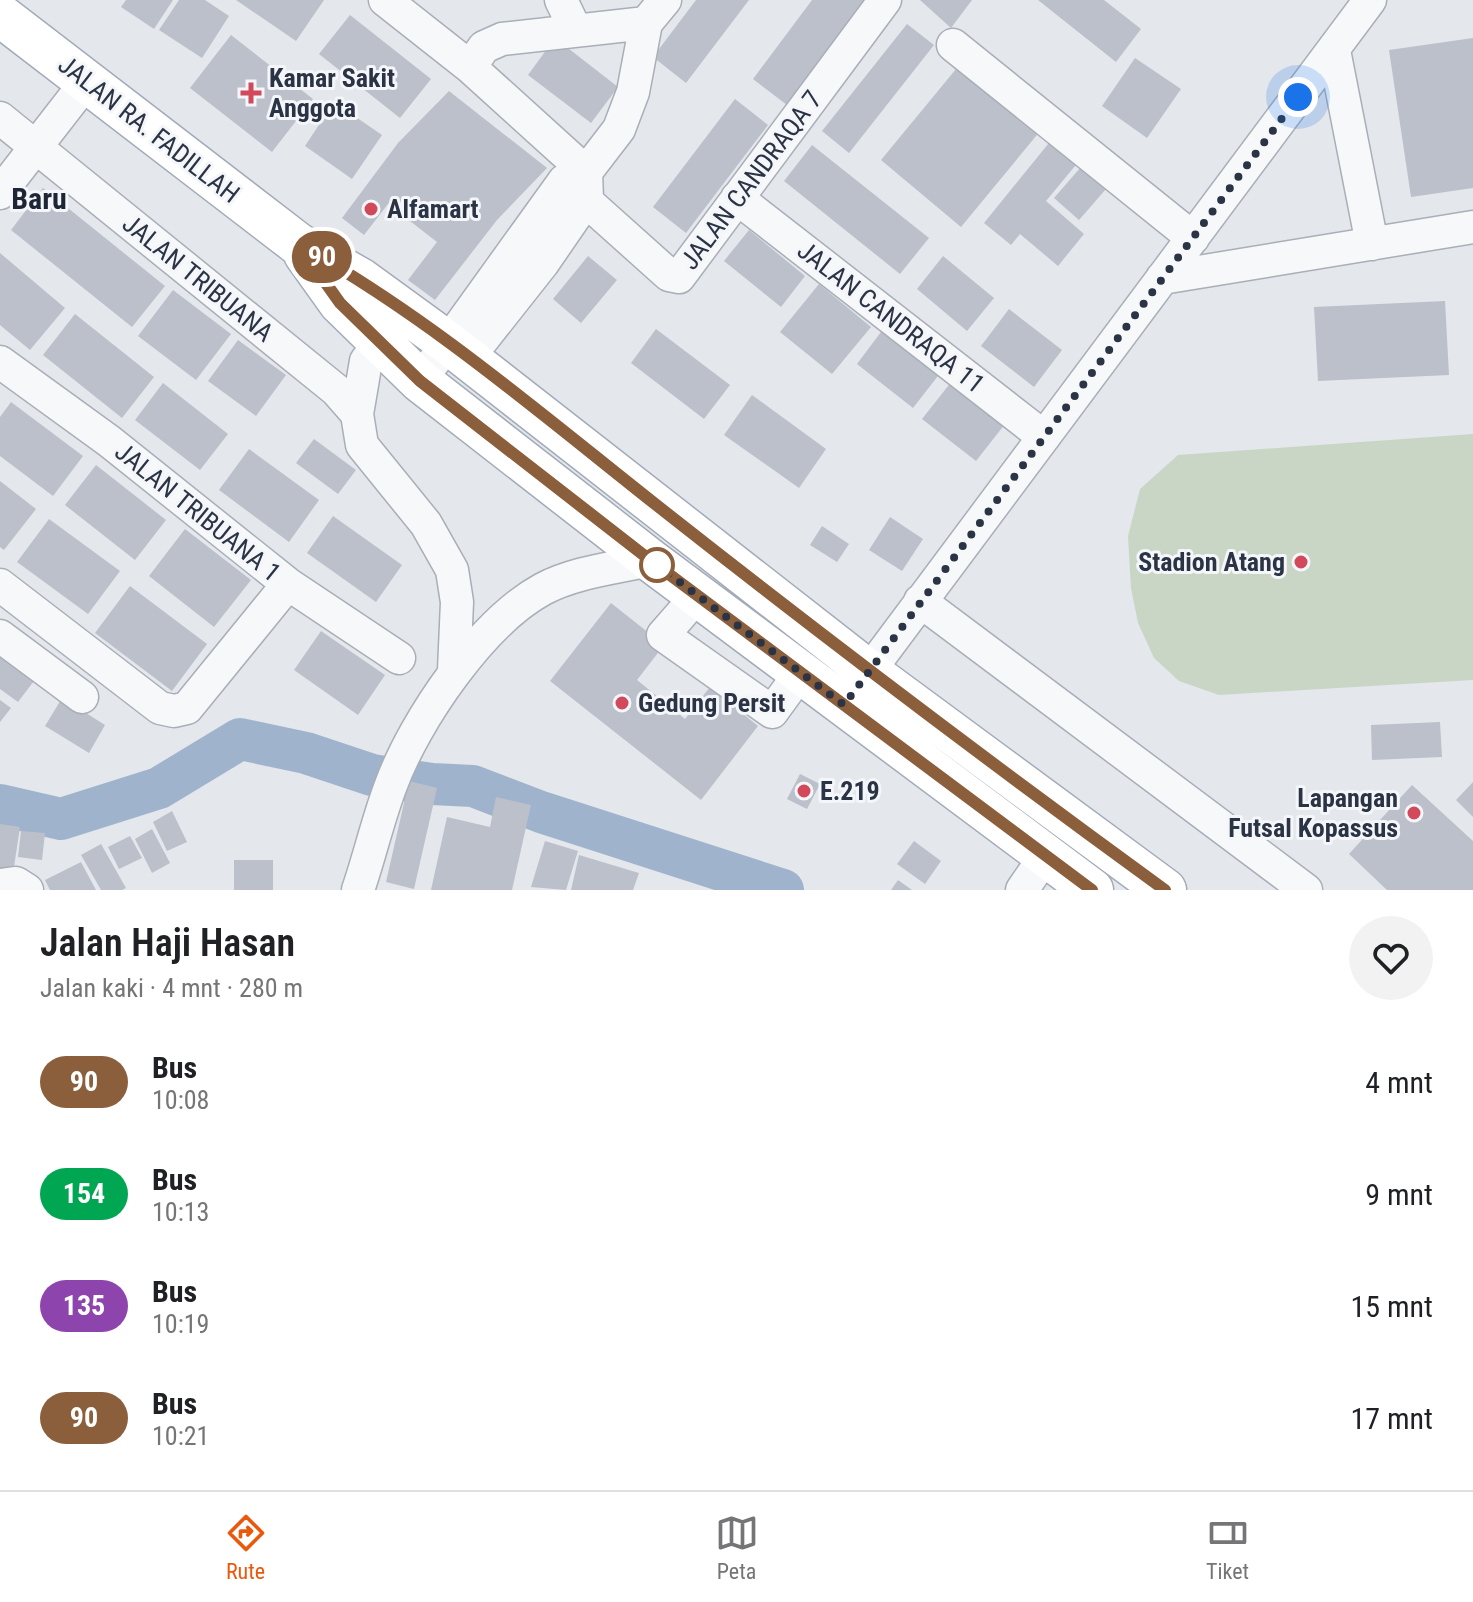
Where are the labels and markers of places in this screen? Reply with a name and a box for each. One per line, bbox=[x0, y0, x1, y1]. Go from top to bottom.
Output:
place label: Kamar Sakit Anggota bbox=[269, 63, 395, 123]
marker: Kamar Sakit Anggota bbox=[240, 82, 262, 104]
place label: Alfamart bbox=[387, 194, 479, 224]
marker: Alfamart bbox=[362, 200, 380, 218]
place label: Stadion Atang bbox=[1138, 547, 1285, 577]
unlabelled marker bbox=[640, 548, 674, 582]
marker: Stadion Atang bbox=[1292, 553, 1310, 571]
place label: Gedung Persit bbox=[638, 688, 785, 718]
marker: Gedung Persit bbox=[613, 694, 631, 712]
place label: E.219 bbox=[820, 776, 880, 806]
marker: E.219 bbox=[795, 782, 813, 800]
place label: Lapangan Futsal Kopassus bbox=[1228, 783, 1398, 843]
marker: Lapangan Futsal Kopassus bbox=[1405, 804, 1423, 822]

